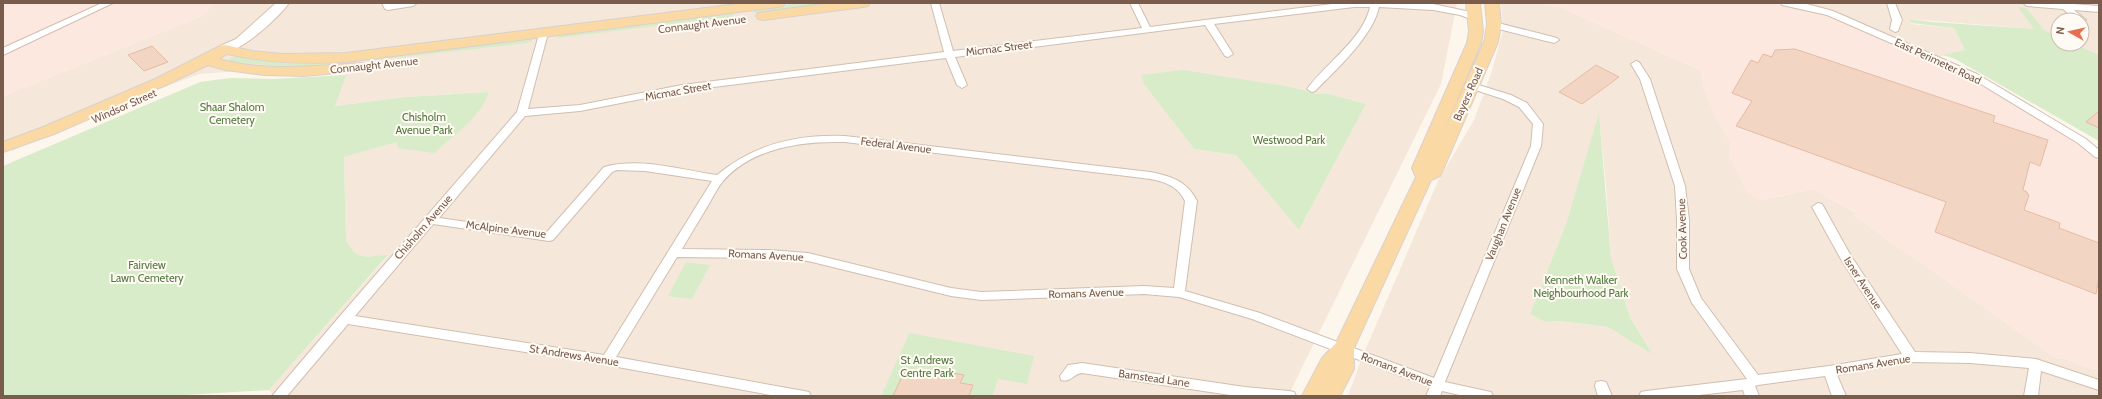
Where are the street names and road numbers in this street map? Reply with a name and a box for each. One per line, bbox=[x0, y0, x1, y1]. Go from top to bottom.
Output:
street label: Connaught Avenue bbox=[657, 12, 747, 36]
street label: East Perimeter Road bbox=[1892, 35, 1984, 87]
street label: Micmac Street bbox=[965, 37, 1033, 59]
street label: Connaught Avenue bbox=[329, 53, 419, 77]
street label: Bayers Road bbox=[1450, 65, 1486, 123]
street label: Micmac Street bbox=[644, 78, 712, 104]
street label: Windsor Street bbox=[89, 85, 159, 127]
street label: Federal Avenue bbox=[860, 134, 933, 156]
street label: Vaughan Avenue bbox=[1482, 185, 1524, 263]
street label: Chisholm Avenue bbox=[391, 191, 455, 262]
street label: Cook Avenue bbox=[1674, 198, 1690, 260]
street label: McAlpine Avenue bbox=[465, 217, 547, 241]
street label: Romans Avenue bbox=[728, 246, 804, 264]
street label: Isner Avenue bbox=[1841, 254, 1885, 312]
street label: Romans Avenue bbox=[1048, 285, 1124, 301]
street label: St Andrews Avenue bbox=[528, 341, 620, 369]
street label: Romans Avenue bbox=[1359, 349, 1435, 389]
street label: Romans Avenue bbox=[1835, 351, 1912, 377]
street label: Barnstead Lane bbox=[1117, 366, 1191, 390]

